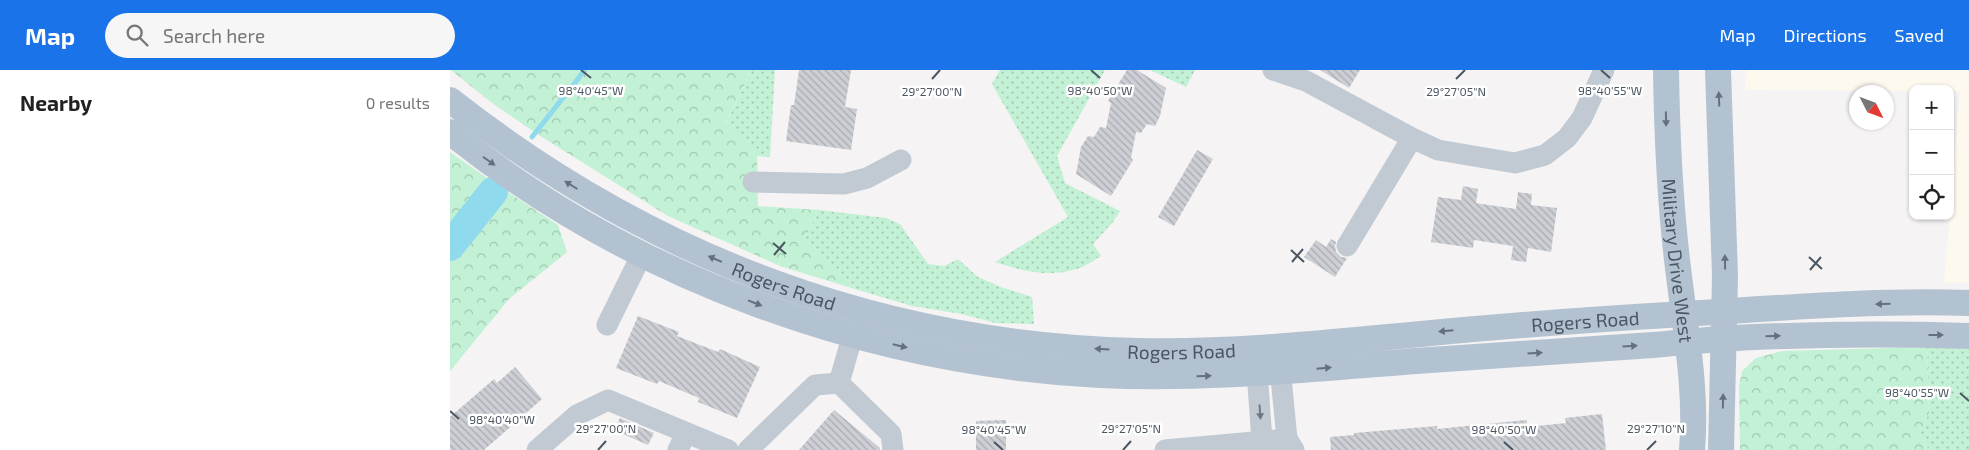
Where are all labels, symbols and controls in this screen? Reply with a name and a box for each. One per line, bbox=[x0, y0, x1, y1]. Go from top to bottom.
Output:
search box bbox=[105, 13, 455, 58]
text: Map bbox=[25, 21, 75, 50]
icon: search bbox=[123, 21, 151, 49]
text: Search here bbox=[163, 24, 265, 47]
text: Map bbox=[1719, 24, 1756, 46]
text: Directions bbox=[1784, 24, 1867, 46]
text: Saved bbox=[1895, 24, 1944, 46]
text: 98°40'45"W bbox=[559, 83, 623, 97]
text: 98°40'50"W bbox=[1068, 83, 1132, 97]
text: 98°40'55"W bbox=[1578, 83, 1642, 97]
text: 29°27'00"N bbox=[902, 84, 962, 98]
text: 29°27'05"N bbox=[1426, 84, 1486, 98]
north arrow bbox=[1849, 85, 1894, 130]
map controls bbox=[1909, 85, 1954, 220]
button: + bbox=[1909, 85, 1954, 130]
text: Nearby bbox=[20, 90, 92, 115]
one-way arrow bbox=[1714, 91, 1722, 107]
text: 0 results bbox=[366, 93, 430, 112]
one-way arrow bbox=[1663, 111, 1671, 127]
button: − bbox=[1909, 130, 1954, 175]
one-way arrow bbox=[482, 156, 496, 166]
button: locate bbox=[1909, 175, 1954, 220]
street label: Military Drive West bbox=[1658, 178, 1699, 344]
one-way arrow bbox=[564, 181, 577, 190]
one-way arrow bbox=[1721, 253, 1729, 269]
one-way arrow bbox=[708, 255, 722, 263]
street label: Rogers Road bbox=[729, 256, 839, 314]
one-way arrow bbox=[748, 299, 763, 307]
one-way arrow bbox=[1875, 300, 1891, 308]
street label: Rogers Road bbox=[1530, 305, 1640, 336]
one-way arrow bbox=[1438, 328, 1454, 336]
one-way arrow bbox=[1928, 331, 1944, 339]
one-way arrow bbox=[1765, 332, 1781, 340]
street label: Rogers Road bbox=[1127, 338, 1236, 363]
one-way arrow bbox=[893, 342, 908, 350]
one-way arrow bbox=[1622, 342, 1638, 350]
one-way arrow bbox=[1094, 345, 1110, 353]
one-way arrow bbox=[1527, 349, 1543, 357]
one-way arrow bbox=[1316, 364, 1332, 372]
one-way arrow bbox=[1196, 371, 1212, 379]
text: 98°40'55"W bbox=[1885, 385, 1949, 399]
one-way arrow bbox=[1719, 393, 1727, 409]
one-way arrow bbox=[1257, 404, 1265, 420]
text: 98°40'40"W bbox=[469, 412, 535, 426]
text: 29°27'00"N bbox=[576, 421, 636, 435]
text: 29°27'05"N bbox=[1101, 421, 1161, 435]
text: 29°27'10"N bbox=[1627, 421, 1685, 435]
text: 98°40'45"W bbox=[962, 422, 1026, 436]
text: 98°40'50"W bbox=[1472, 422, 1536, 436]

